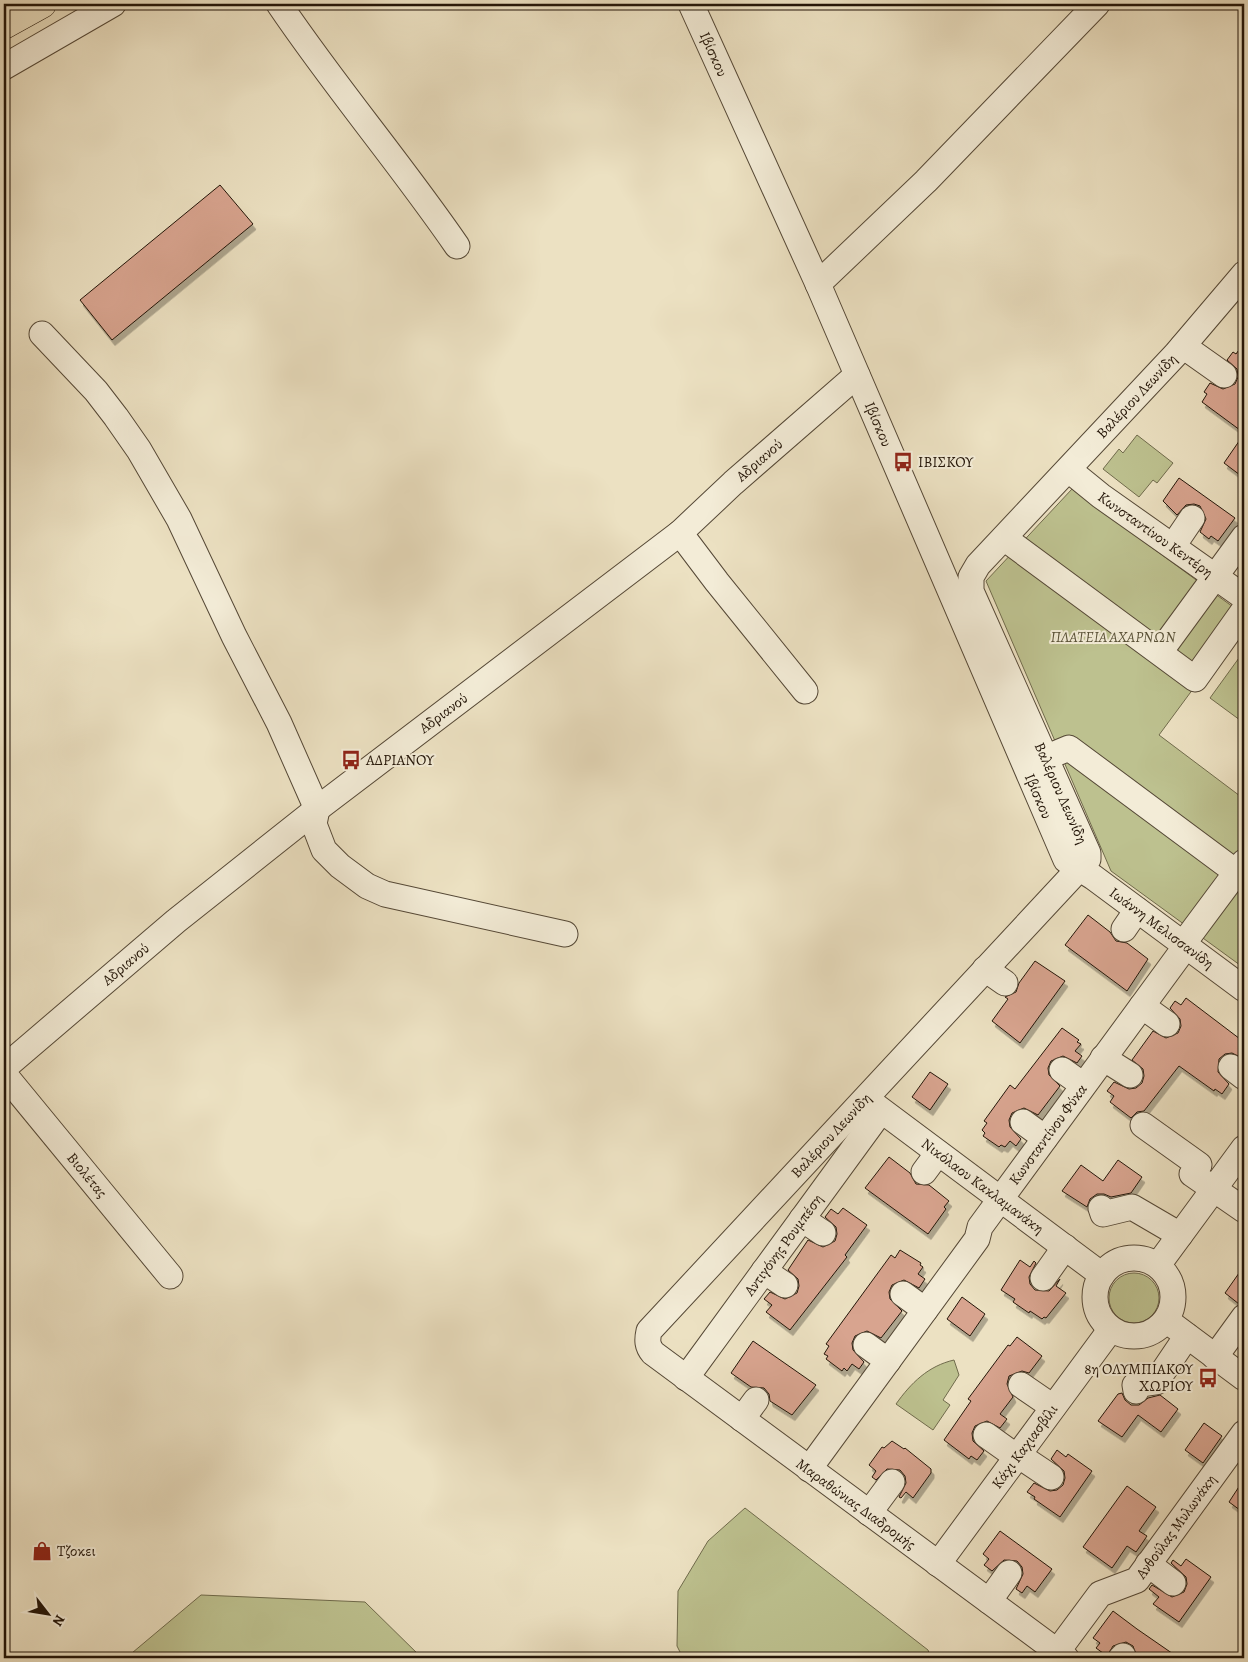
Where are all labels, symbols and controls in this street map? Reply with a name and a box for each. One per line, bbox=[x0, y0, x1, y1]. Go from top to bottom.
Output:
street label: Ιβίσκου bbox=[695, 28, 733, 80]
street label: Βαλέριου Λεωνίδη bbox=[1092, 349, 1181, 443]
street label: Ιβίσκου bbox=[860, 398, 897, 450]
street label: Αδριανού bbox=[731, 434, 787, 487]
bus stop icon: ΙΒΙΣΚΟΥ bbox=[892, 451, 914, 473]
place label: ΙΒΙΣΚΟΥ bbox=[918, 452, 974, 472]
street label: Κωνσταντίνου Κεντέρη bbox=[1094, 487, 1217, 582]
park label: ΠΛΑΤΕΙΑ ΑΧΑΡΝΩΝ bbox=[1050, 627, 1176, 647]
street label: Αδριανού bbox=[414, 688, 472, 738]
street label: Βαλέριου Λεωνίδη bbox=[1030, 739, 1092, 847]
bus stop icon: ΑΔΡΙΑΝΟΥ bbox=[340, 749, 362, 771]
place label: ΑΔΡΙΑΝΟΥ bbox=[365, 750, 435, 770]
street label: Ιβίσκου bbox=[1020, 770, 1057, 822]
street label: Ιωάννη Μελισσανίδη bbox=[1105, 882, 1218, 973]
street label: Αδριανού bbox=[97, 938, 153, 990]
street label: Κωνσταντίνου Φύκα bbox=[1004, 1080, 1092, 1189]
street label: Βαλέριου Λεωνίδη bbox=[786, 1088, 876, 1182]
street label: Νικόλαου Κακλαμανάκη bbox=[917, 1134, 1048, 1238]
street label: Βιολέτας bbox=[62, 1148, 112, 1202]
street label: Αντιγόνης Ρουμπέση bbox=[739, 1190, 827, 1301]
place label: 8η ΟΛΥΜΠΙΑΚΟΥ ΧΩΡΙΟΥ bbox=[1084, 1359, 1194, 1396]
bus stop icon: 8η ΟΛΥΜΠΙΑΚΟΥ ΧΩΡΙΟΥ bbox=[1197, 1367, 1219, 1389]
street label: Κάχι Καχιασβίλι bbox=[987, 1400, 1062, 1493]
street label: Μαραθώνιας Διαδρομής bbox=[792, 1454, 920, 1554]
street label: Ανθούλας Μυλωνάκη bbox=[1131, 1470, 1221, 1584]
shop icon: Τζοκει bbox=[31, 1540, 53, 1562]
place label: Τζοκει bbox=[57, 1541, 96, 1561]
north arrow bbox=[22, 1590, 72, 1640]
text: N bbox=[48, 1611, 69, 1630]

